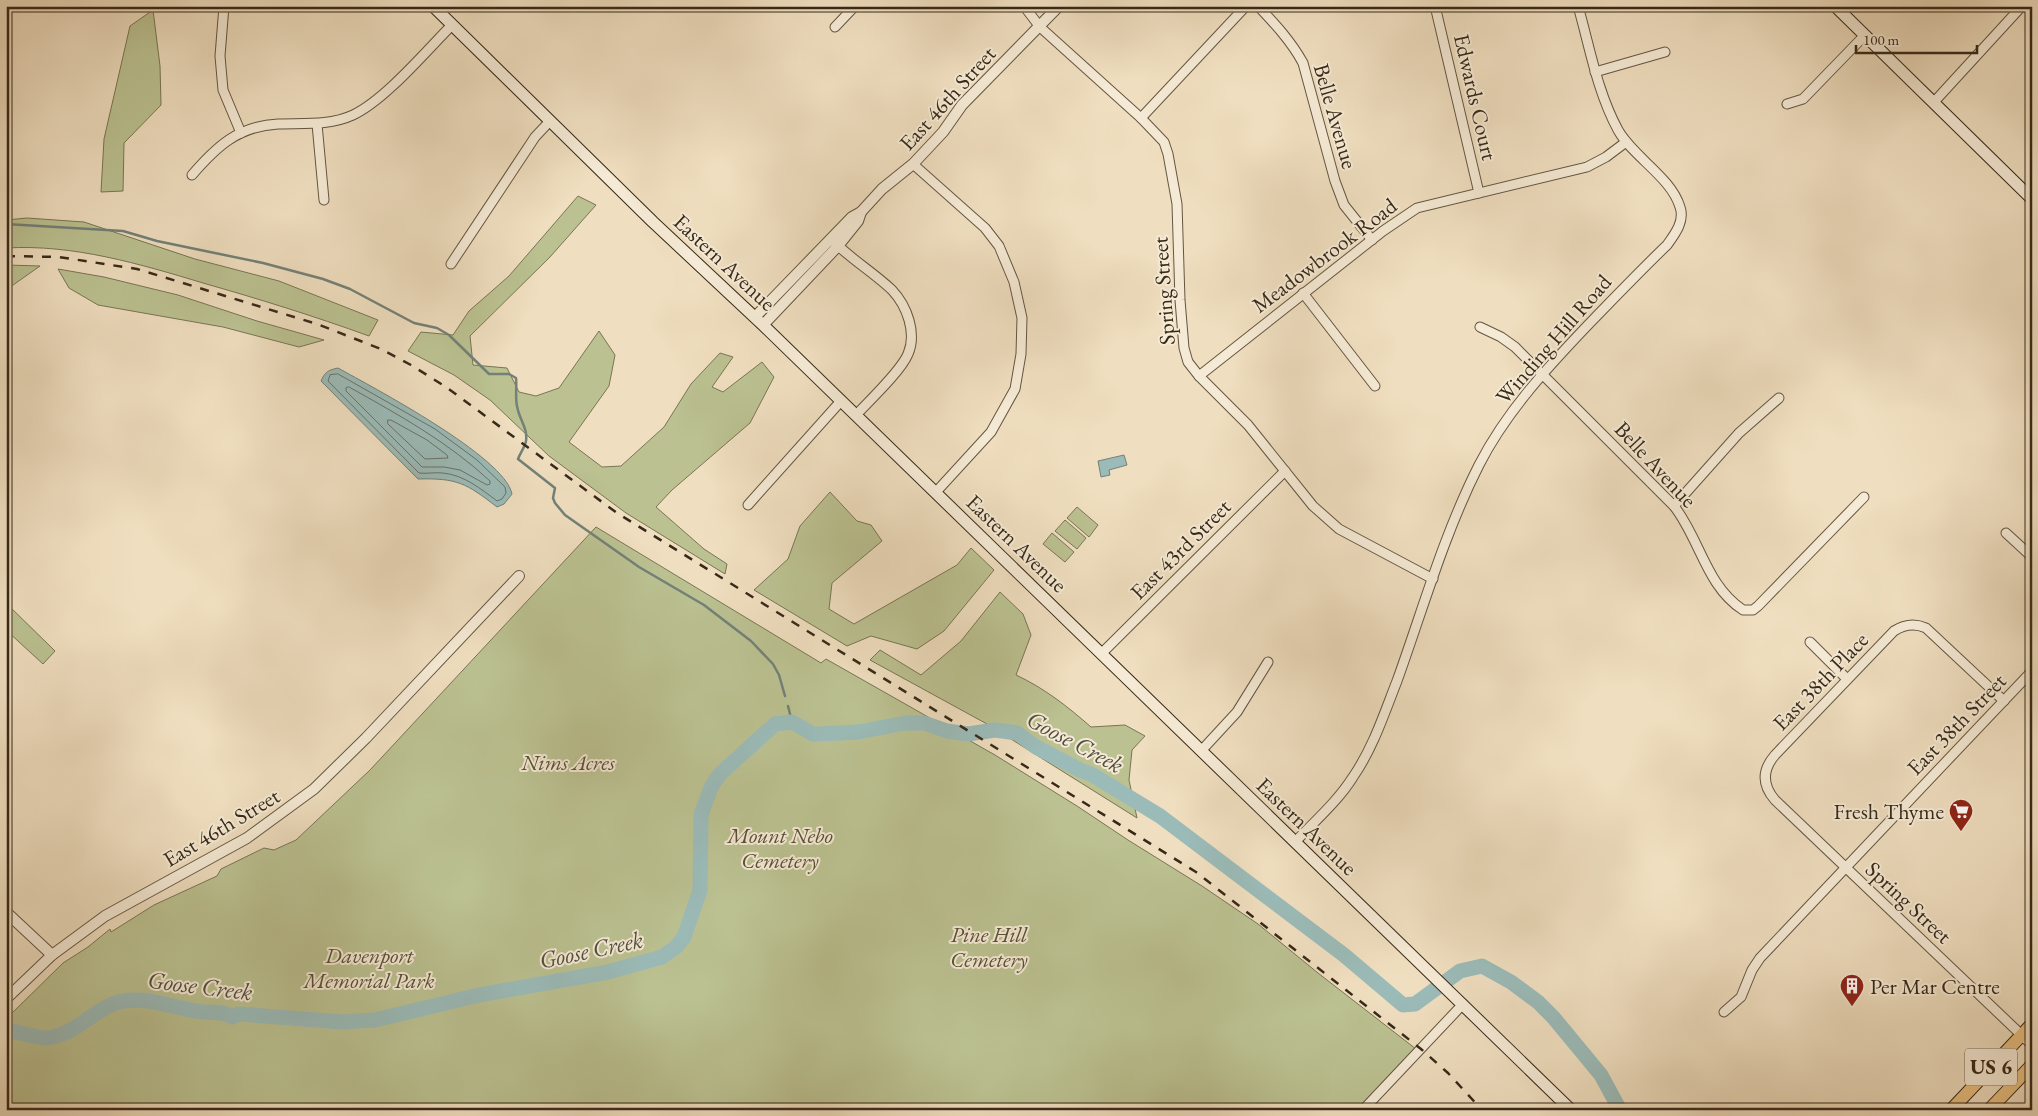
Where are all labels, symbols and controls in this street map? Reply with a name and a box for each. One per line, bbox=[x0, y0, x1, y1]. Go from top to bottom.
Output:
scale bar bbox=[1856, 22, 1977, 54]
text: 100 m bbox=[1863, 30, 1900, 49]
street label: Edwards Court bbox=[1447, 31, 1504, 163]
street label: East 46th Street bbox=[893, 40, 1002, 157]
street label: Belle Avenue bbox=[1307, 60, 1364, 173]
street label: Meadowbrook Road bbox=[1246, 191, 1403, 319]
street label: Eastern Avenue bbox=[667, 208, 782, 317]
street label: Spring Street bbox=[1145, 236, 1182, 346]
street label: Winding Hill Road bbox=[1489, 268, 1618, 410]
street label: Belle Avenue bbox=[1608, 415, 1703, 514]
street label: Eastern Avenue bbox=[960, 488, 1074, 599]
street label: East 43rd Street bbox=[1124, 493, 1237, 606]
street label: East 38th Place bbox=[1766, 626, 1875, 737]
street label: East 38th Street bbox=[1900, 667, 2012, 782]
water label: Goose Creek bbox=[1021, 703, 1129, 780]
park label: Nims Acres bbox=[520, 748, 616, 777]
street label: Eastern Avenue bbox=[1250, 771, 1364, 882]
street label: East 46th Street bbox=[158, 781, 285, 874]
place label: Fresh Thyme bbox=[1833, 797, 1944, 826]
supermarket icon: Fresh Thyme bbox=[1948, 798, 1974, 832]
park label: Mount Nebo Cemetery bbox=[725, 821, 833, 875]
street label: Spring Street bbox=[1859, 855, 1958, 950]
park label: Pine Hill Cemetery bbox=[950, 920, 1028, 974]
water label: Goose Creek bbox=[536, 923, 646, 976]
park label: Davenport Memorial Park bbox=[301, 941, 435, 995]
water label: Goose Creek bbox=[146, 964, 254, 1007]
place label: Per Mar Centre bbox=[1870, 972, 2000, 1001]
building icon: Per Mar Centre bbox=[1839, 973, 1865, 1007]
road number: US 6 bbox=[1965, 1048, 2017, 1086]

